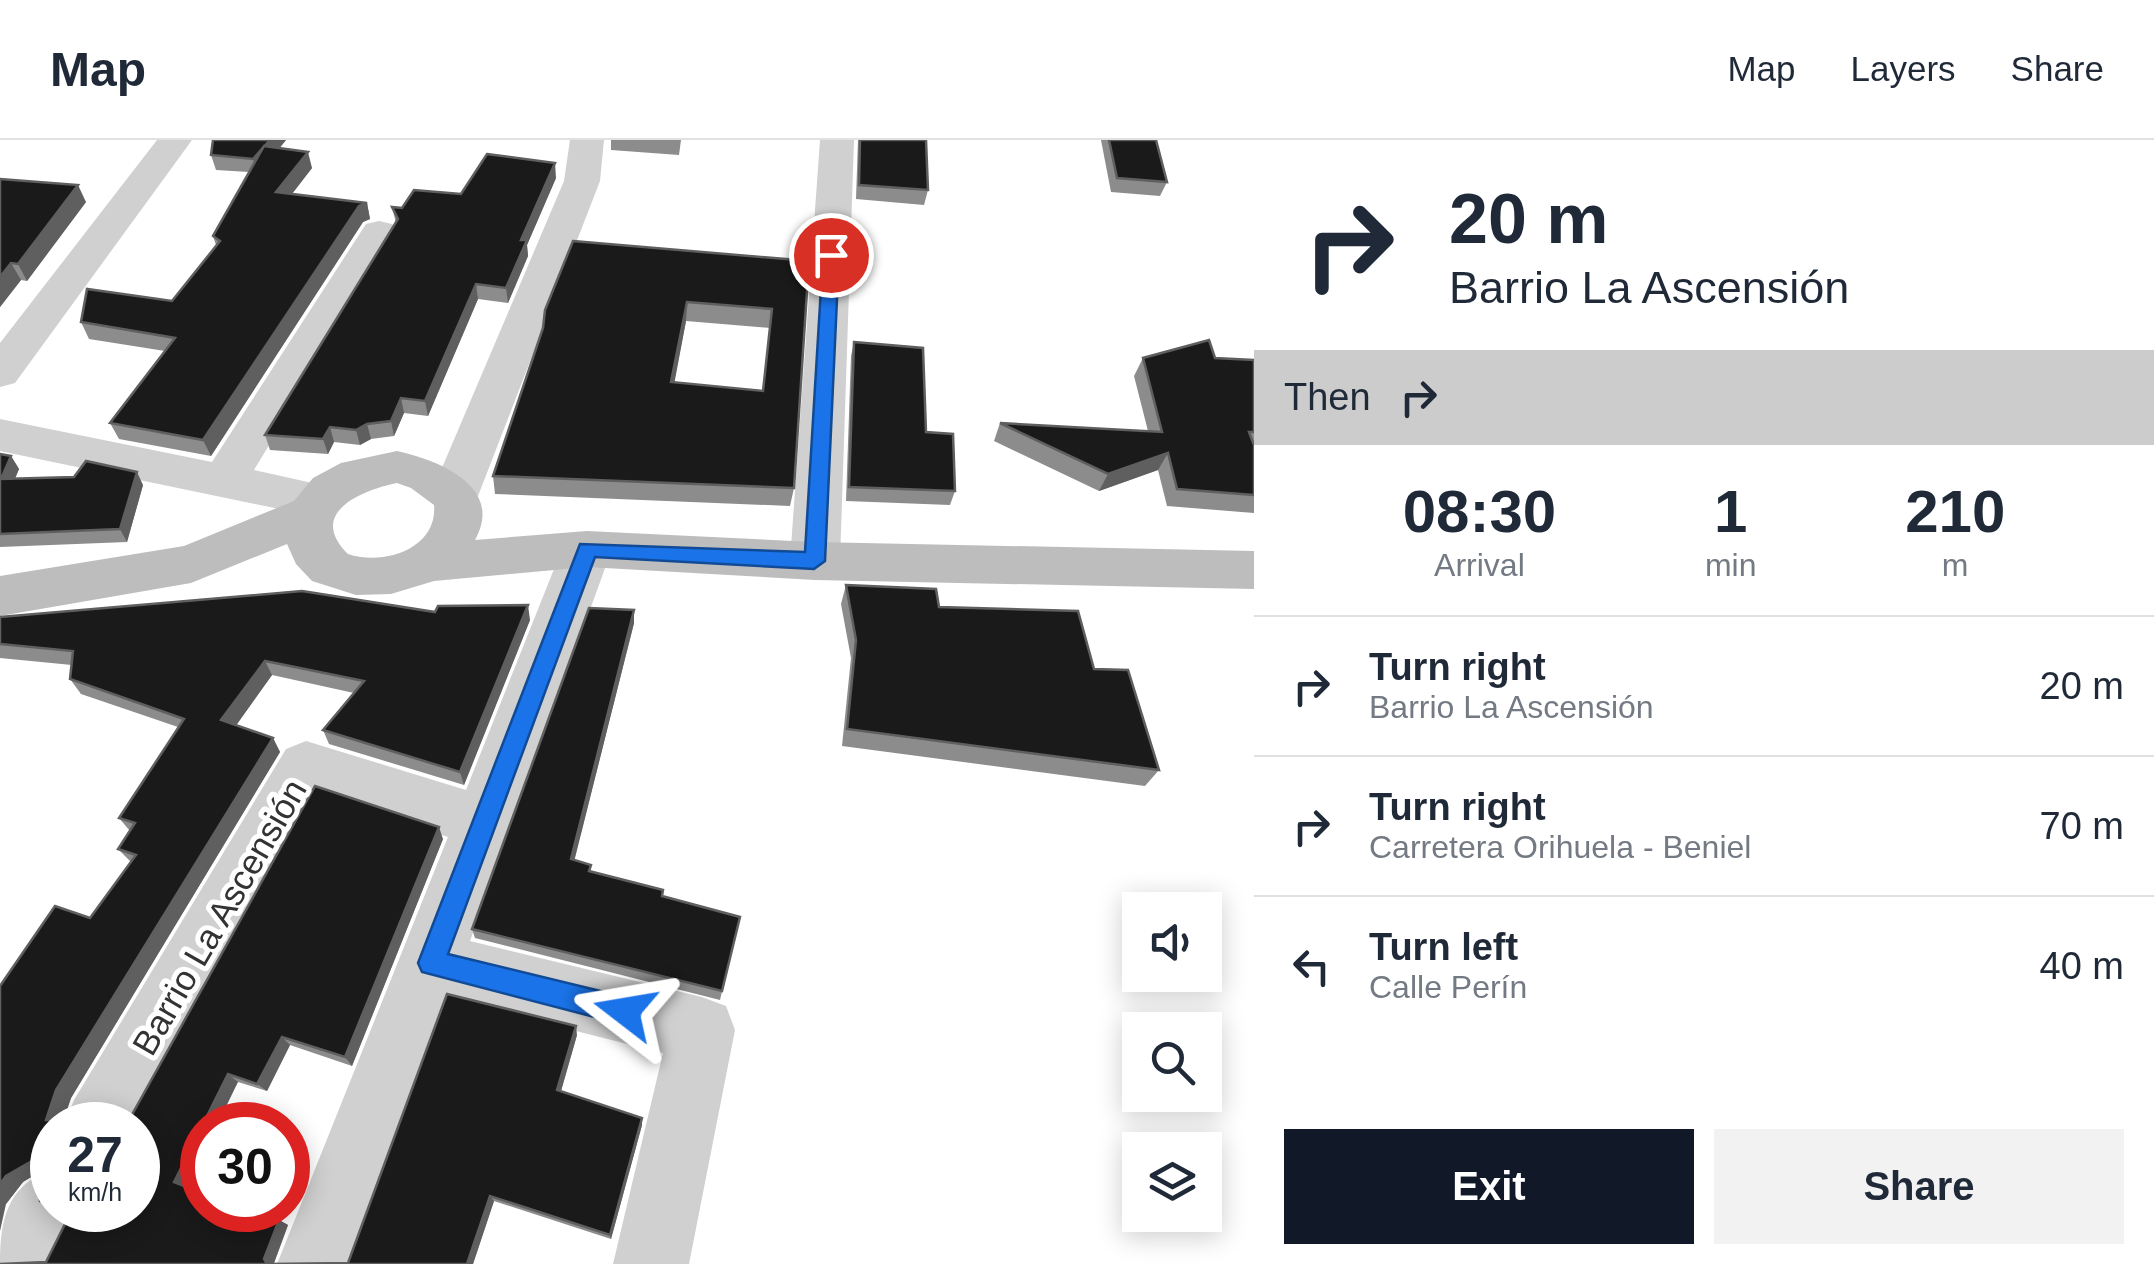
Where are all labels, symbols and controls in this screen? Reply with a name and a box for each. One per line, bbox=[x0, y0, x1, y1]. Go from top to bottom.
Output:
text: Map bbox=[50, 43, 146, 96]
text: Map bbox=[1727, 49, 1796, 88]
text: Layers bbox=[1851, 49, 1956, 88]
text: Share bbox=[2011, 49, 2104, 88]
icon: right bbox=[1284, 180, 1414, 310]
text: 20 m bbox=[1449, 180, 1609, 258]
pin bbox=[789, 213, 874, 298]
icon: arrive bbox=[804, 228, 859, 283]
text: Barrio La Ascensión bbox=[1449, 262, 1849, 313]
icon: right bbox=[1391, 370, 1446, 425]
text: Then bbox=[1284, 376, 1371, 418]
text: 08:30 bbox=[1403, 478, 1556, 545]
text: 1 bbox=[1714, 478, 1747, 545]
text: 210 bbox=[1905, 478, 2005, 545]
text: Arrival bbox=[1434, 547, 1525, 583]
text: min bbox=[1705, 547, 1756, 583]
text: m bbox=[1942, 547, 1969, 583]
text: Turn right bbox=[1369, 646, 1546, 688]
icon: right bbox=[1284, 659, 1339, 714]
text: 20 m bbox=[2040, 665, 2124, 707]
text: Barrio La Ascensión bbox=[1369, 689, 1654, 725]
street label: Barrio La Ascensión bbox=[124, 772, 314, 1062]
text: Turn right bbox=[1369, 786, 1546, 828]
icon: right bbox=[1284, 799, 1339, 854]
text: 70 m bbox=[2040, 805, 2124, 847]
text: Carretera Orihuela - Beniel bbox=[1369, 829, 1751, 865]
map controls bbox=[1122, 892, 1222, 1232]
button: sound bbox=[1122, 892, 1222, 992]
text: Turn left bbox=[1369, 926, 1518, 968]
icon: left bbox=[1284, 939, 1339, 994]
text: 40 m bbox=[2040, 945, 2124, 987]
position arrow bbox=[573, 959, 677, 1063]
text: Calle Perín bbox=[1369, 969, 1527, 1005]
button: search bbox=[1122, 1012, 1222, 1112]
speed limit sign: 30 bbox=[180, 1102, 310, 1232]
text: 27 bbox=[67, 1127, 123, 1183]
button: Exit bbox=[1284, 1129, 1694, 1244]
button: Share bbox=[1714, 1129, 2124, 1244]
button: layers bbox=[1122, 1132, 1222, 1232]
text: km/h bbox=[68, 1178, 122, 1206]

